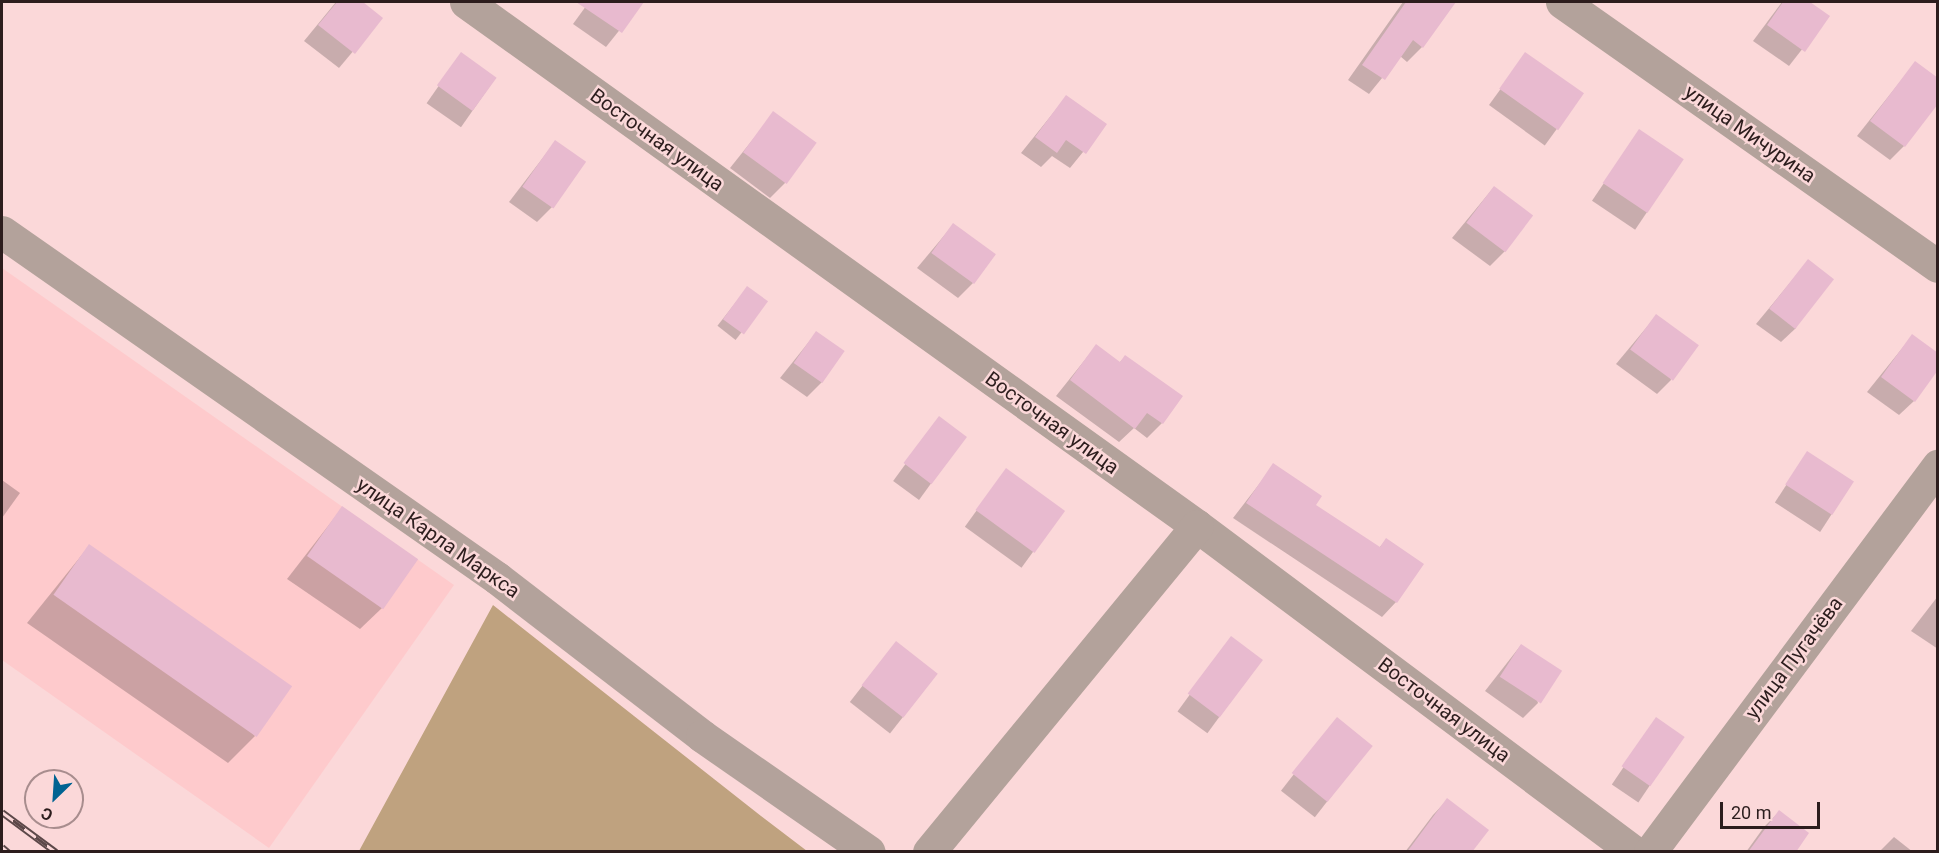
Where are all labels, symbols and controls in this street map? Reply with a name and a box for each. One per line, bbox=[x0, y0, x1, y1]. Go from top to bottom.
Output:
street label: улица Мичурина bbox=[1680, 80, 1820, 188]
street label: Восточная улица bbox=[586, 84, 728, 196]
street label: Восточная улица bbox=[981, 367, 1123, 479]
street label: улица Карла Маркса bbox=[352, 473, 524, 603]
street label: улица Пугачёва bbox=[1740, 592, 1848, 724]
street label: Восточная улица bbox=[1373, 653, 1515, 767]
north arrow bbox=[24, 769, 84, 829]
scale bar bbox=[1723, 790, 1824, 828]
text: 20 m bbox=[1731, 802, 1771, 823]
text: С bbox=[38, 803, 56, 825]

